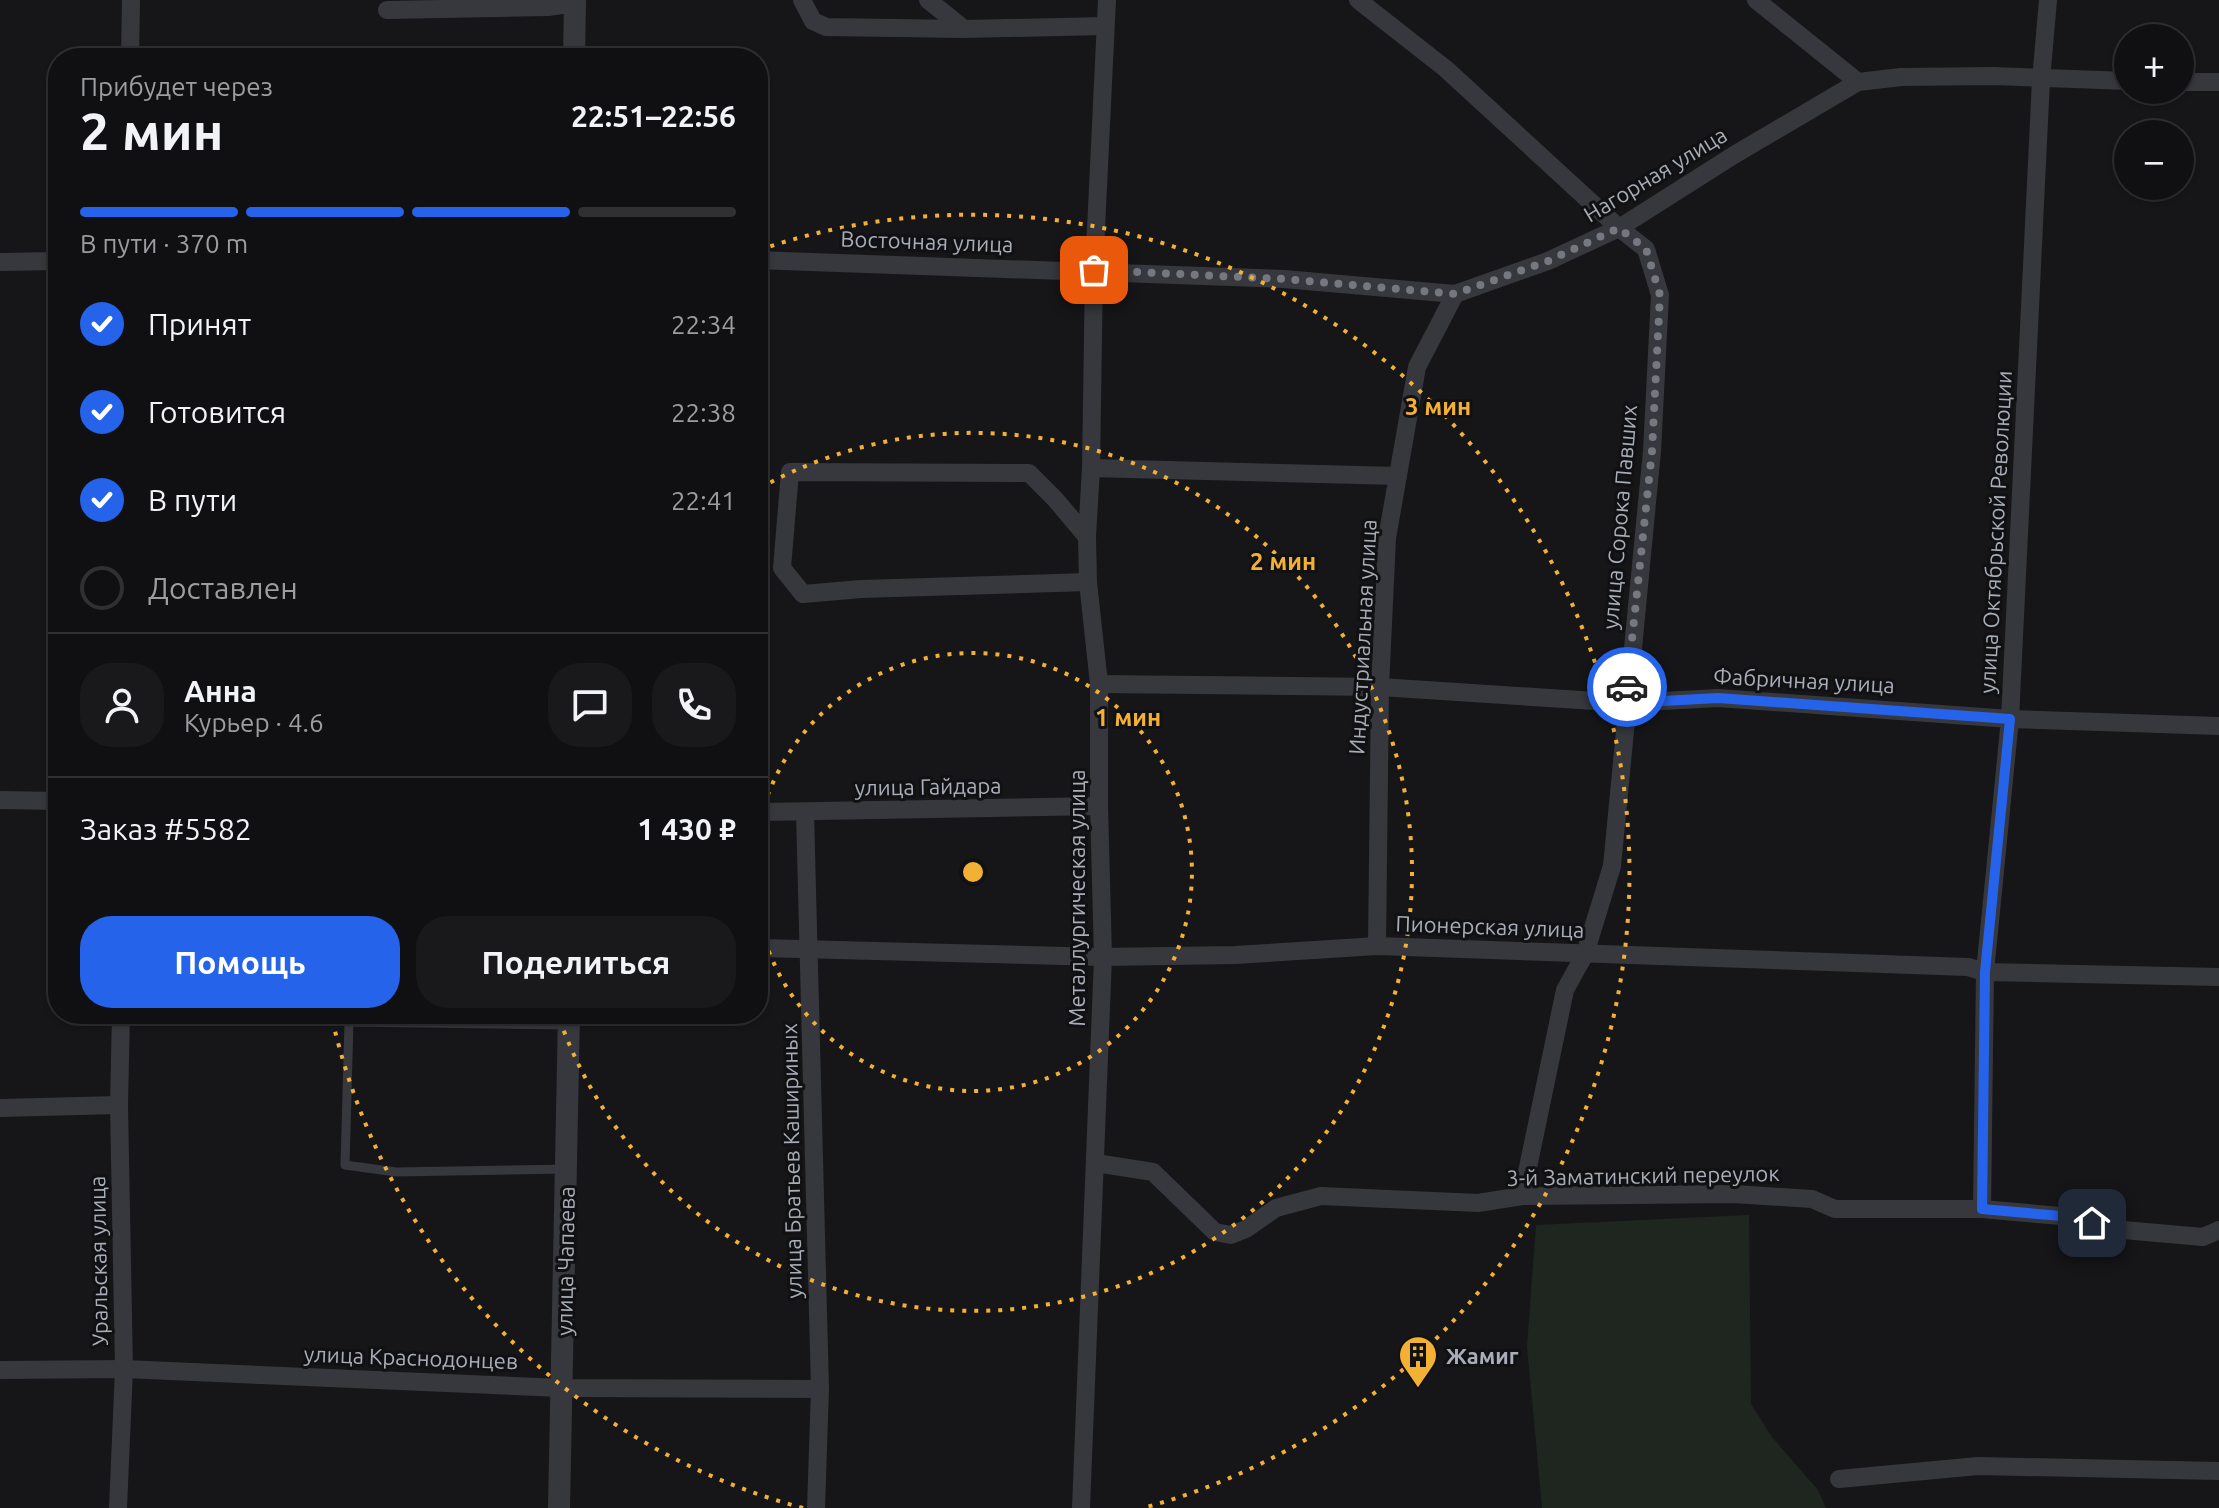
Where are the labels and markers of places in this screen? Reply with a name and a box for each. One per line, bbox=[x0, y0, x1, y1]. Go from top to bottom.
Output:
pin bbox=[1060, 236, 1128, 304]
centre of rings bbox=[959, 858, 987, 886]
pin bbox=[2058, 1189, 2126, 1257]
building icon: Жамиг bbox=[1397, 1334, 1439, 1389]
place label: Жамиг bbox=[1446, 1343, 1519, 1368]

